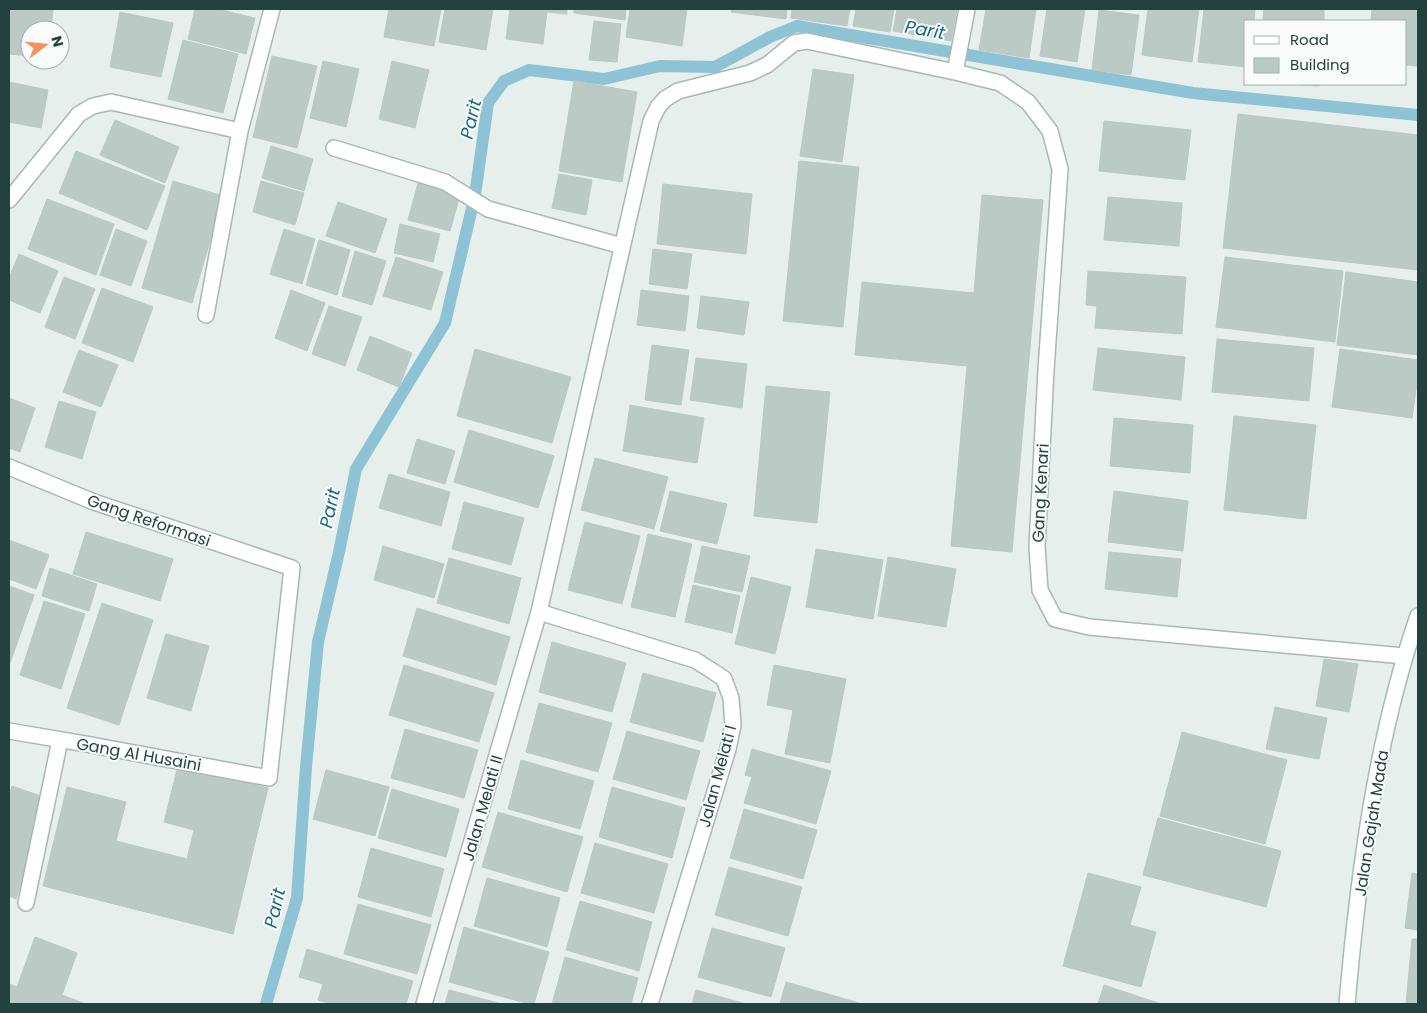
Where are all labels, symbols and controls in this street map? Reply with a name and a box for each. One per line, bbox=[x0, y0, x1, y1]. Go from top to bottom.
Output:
water label: Parit bbox=[903, 14, 948, 45]
north arrow bbox=[20, 20, 70, 70]
legend bbox=[1244, 20, 1407, 85]
text: Road bbox=[1290, 29, 1329, 50]
text: N bbox=[46, 34, 69, 49]
text: Building bbox=[1290, 54, 1350, 75]
water label: Parit bbox=[454, 96, 487, 141]
street label: Gang Kenari bbox=[1026, 443, 1055, 543]
water label: Parit bbox=[313, 485, 346, 530]
street label: Gang Reformasi bbox=[84, 489, 214, 552]
street label: Jalan Melati I bbox=[693, 722, 742, 830]
street label: Gang Al Husaini bbox=[75, 732, 203, 777]
street label: Jalan Gajah Mada bbox=[1349, 749, 1394, 898]
street label: Jalan Melati II bbox=[456, 753, 509, 864]
water label: Parit bbox=[258, 885, 291, 930]

